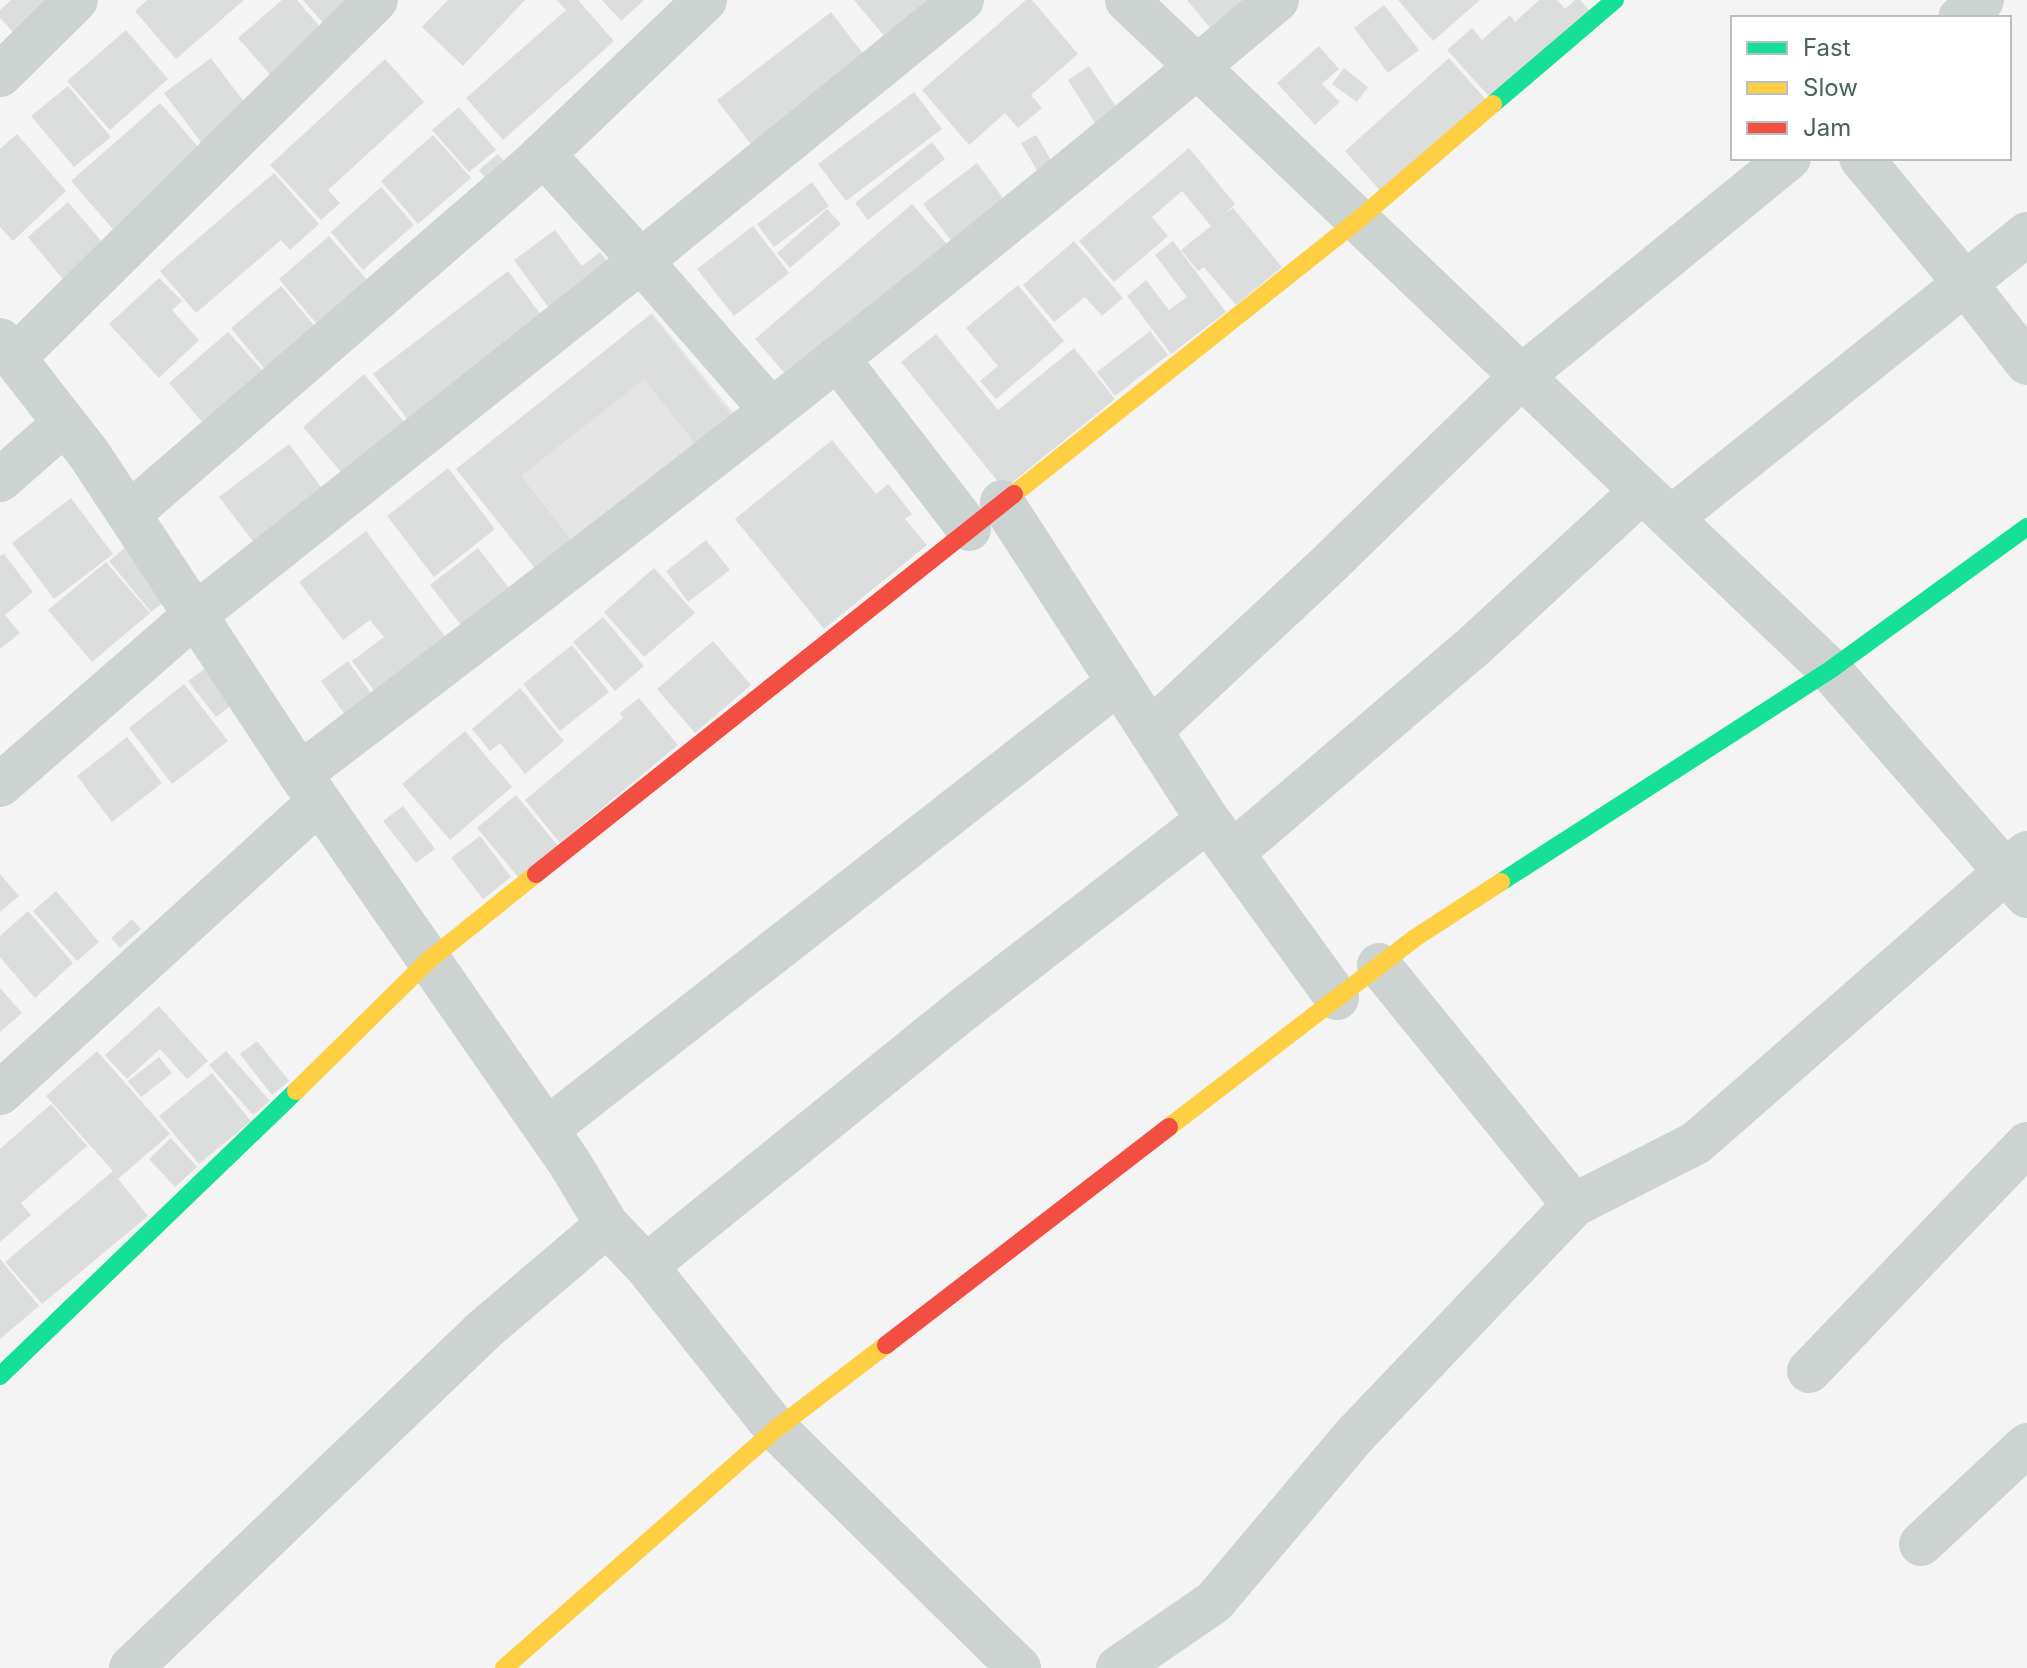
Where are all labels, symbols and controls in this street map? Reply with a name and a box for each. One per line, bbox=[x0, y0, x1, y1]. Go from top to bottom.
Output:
legend bbox=[1731, 16, 2011, 160]
text: Fast bbox=[1803, 33, 1851, 62]
text: Slow bbox=[1803, 73, 1858, 102]
text: Jam bbox=[1803, 113, 1851, 142]

